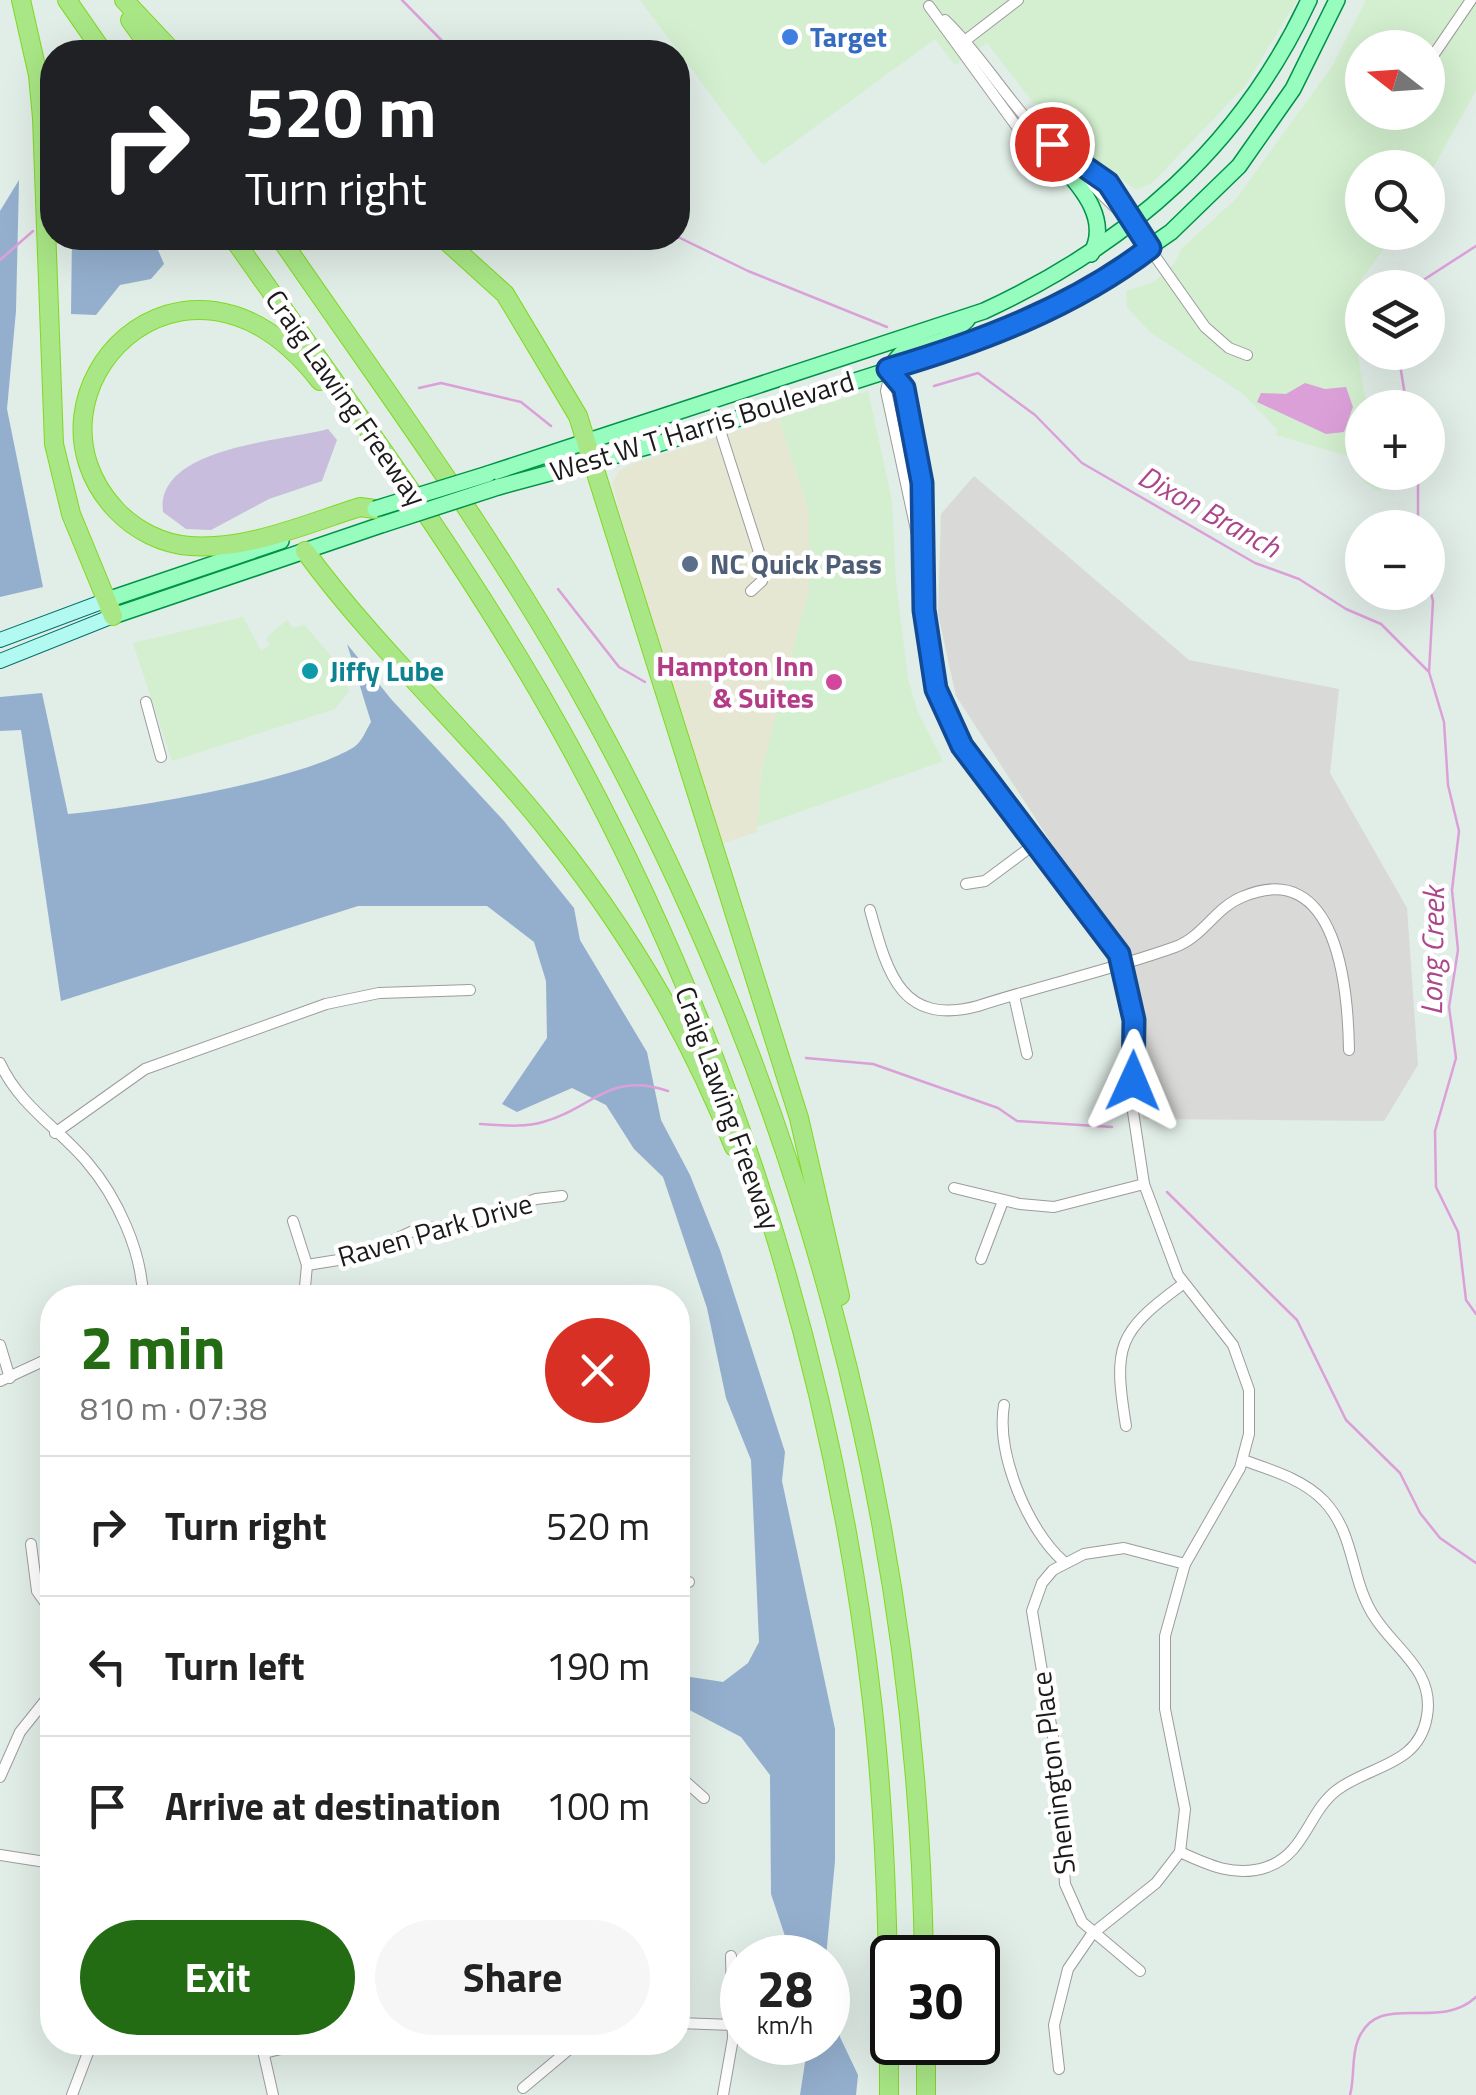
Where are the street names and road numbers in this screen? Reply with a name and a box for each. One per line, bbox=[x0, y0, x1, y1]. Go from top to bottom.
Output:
street label: Craig Lawing Freeway bbox=[255, 280, 438, 515]
street label: West W T Harris Boulevard bbox=[545, 359, 859, 492]
street label: Craig Lawing Freeway bbox=[664, 980, 793, 1236]
street label: Raven Park Drive bbox=[332, 1181, 537, 1278]
street label: Shenington Place bbox=[1019, 1669, 1086, 1877]

